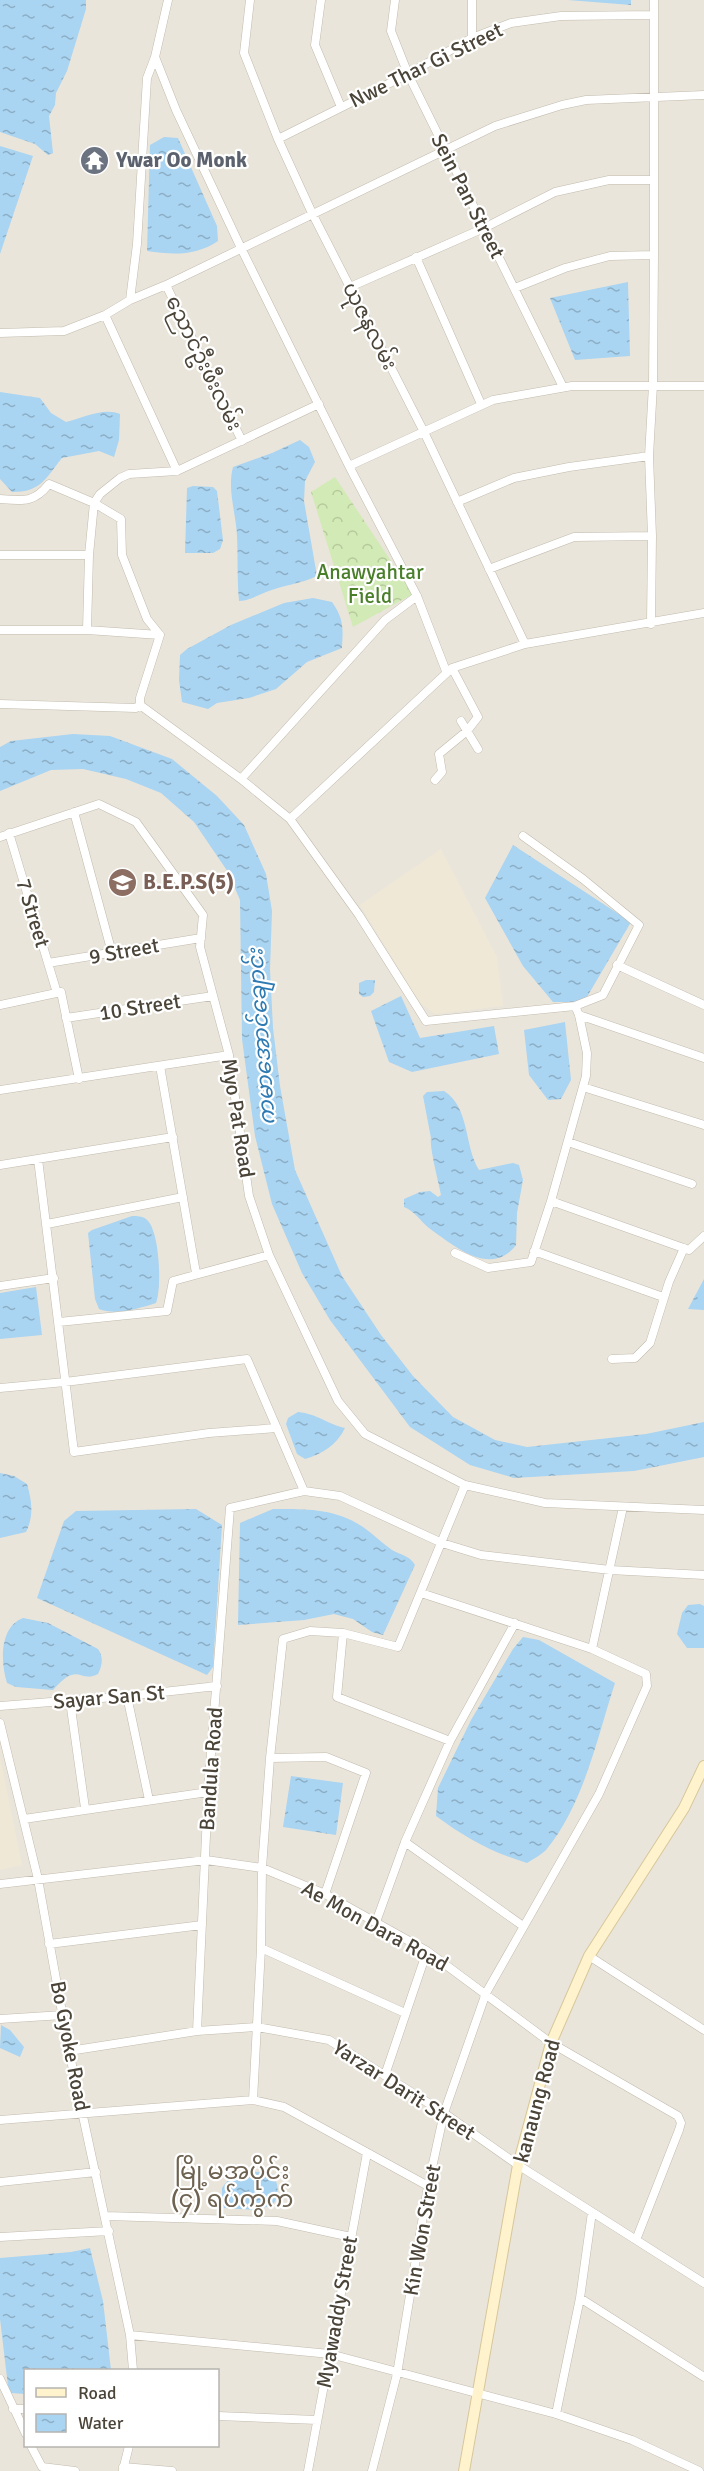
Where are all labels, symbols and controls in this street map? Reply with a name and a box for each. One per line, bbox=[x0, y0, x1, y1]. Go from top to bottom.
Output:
street label: Nwe Thar Gi Street bbox=[345, 17, 507, 113]
street label: Sein Pan Street bbox=[425, 129, 511, 263]
temple icon: Ywar Oo Monk bbox=[79, 144, 111, 176]
place label: Ywar Oo Monk bbox=[115, 147, 247, 173]
street label: ယုဇနလမ်း bbox=[333, 276, 406, 376]
street label: ညောင်ဦးဖီးလမ်း bbox=[156, 290, 251, 437]
park label: Anawyahtar Field bbox=[316, 559, 424, 609]
school or university icon: B.E.P.S(5) bbox=[106, 866, 138, 898]
place label: B.E.P.S(5) bbox=[143, 869, 234, 895]
street label: 7 Street bbox=[10, 875, 56, 951]
street label: 9 Street bbox=[87, 932, 161, 970]
water label: ကမာအောင်ချောင်း bbox=[239, 946, 286, 1126]
street label: 10 Street bbox=[97, 988, 183, 1026]
street label: Myo Pat Road bbox=[216, 1056, 260, 1180]
street label: Sayar San St bbox=[52, 1679, 166, 1715]
street label: Bandula Road bbox=[194, 1706, 228, 1832]
street label: Ae Mon Dara Road bbox=[297, 1875, 453, 1977]
street label: Bo Gyoke Road bbox=[45, 1979, 95, 2113]
street label: Yarzar Darit Street bbox=[328, 2034, 480, 2146]
street label: kanaung Road bbox=[508, 2036, 566, 2166]
district label: မြို့မအပိုင်း (၄) ရပ်ကွက် bbox=[171, 2155, 293, 2218]
street label: Kin Won Street bbox=[398, 2162, 446, 2298]
street label: Myawaddy Street bbox=[311, 2234, 363, 2390]
legend bbox=[24, 2369, 219, 2447]
text: Road bbox=[78, 2382, 117, 2404]
text: Water bbox=[78, 2412, 124, 2434]

